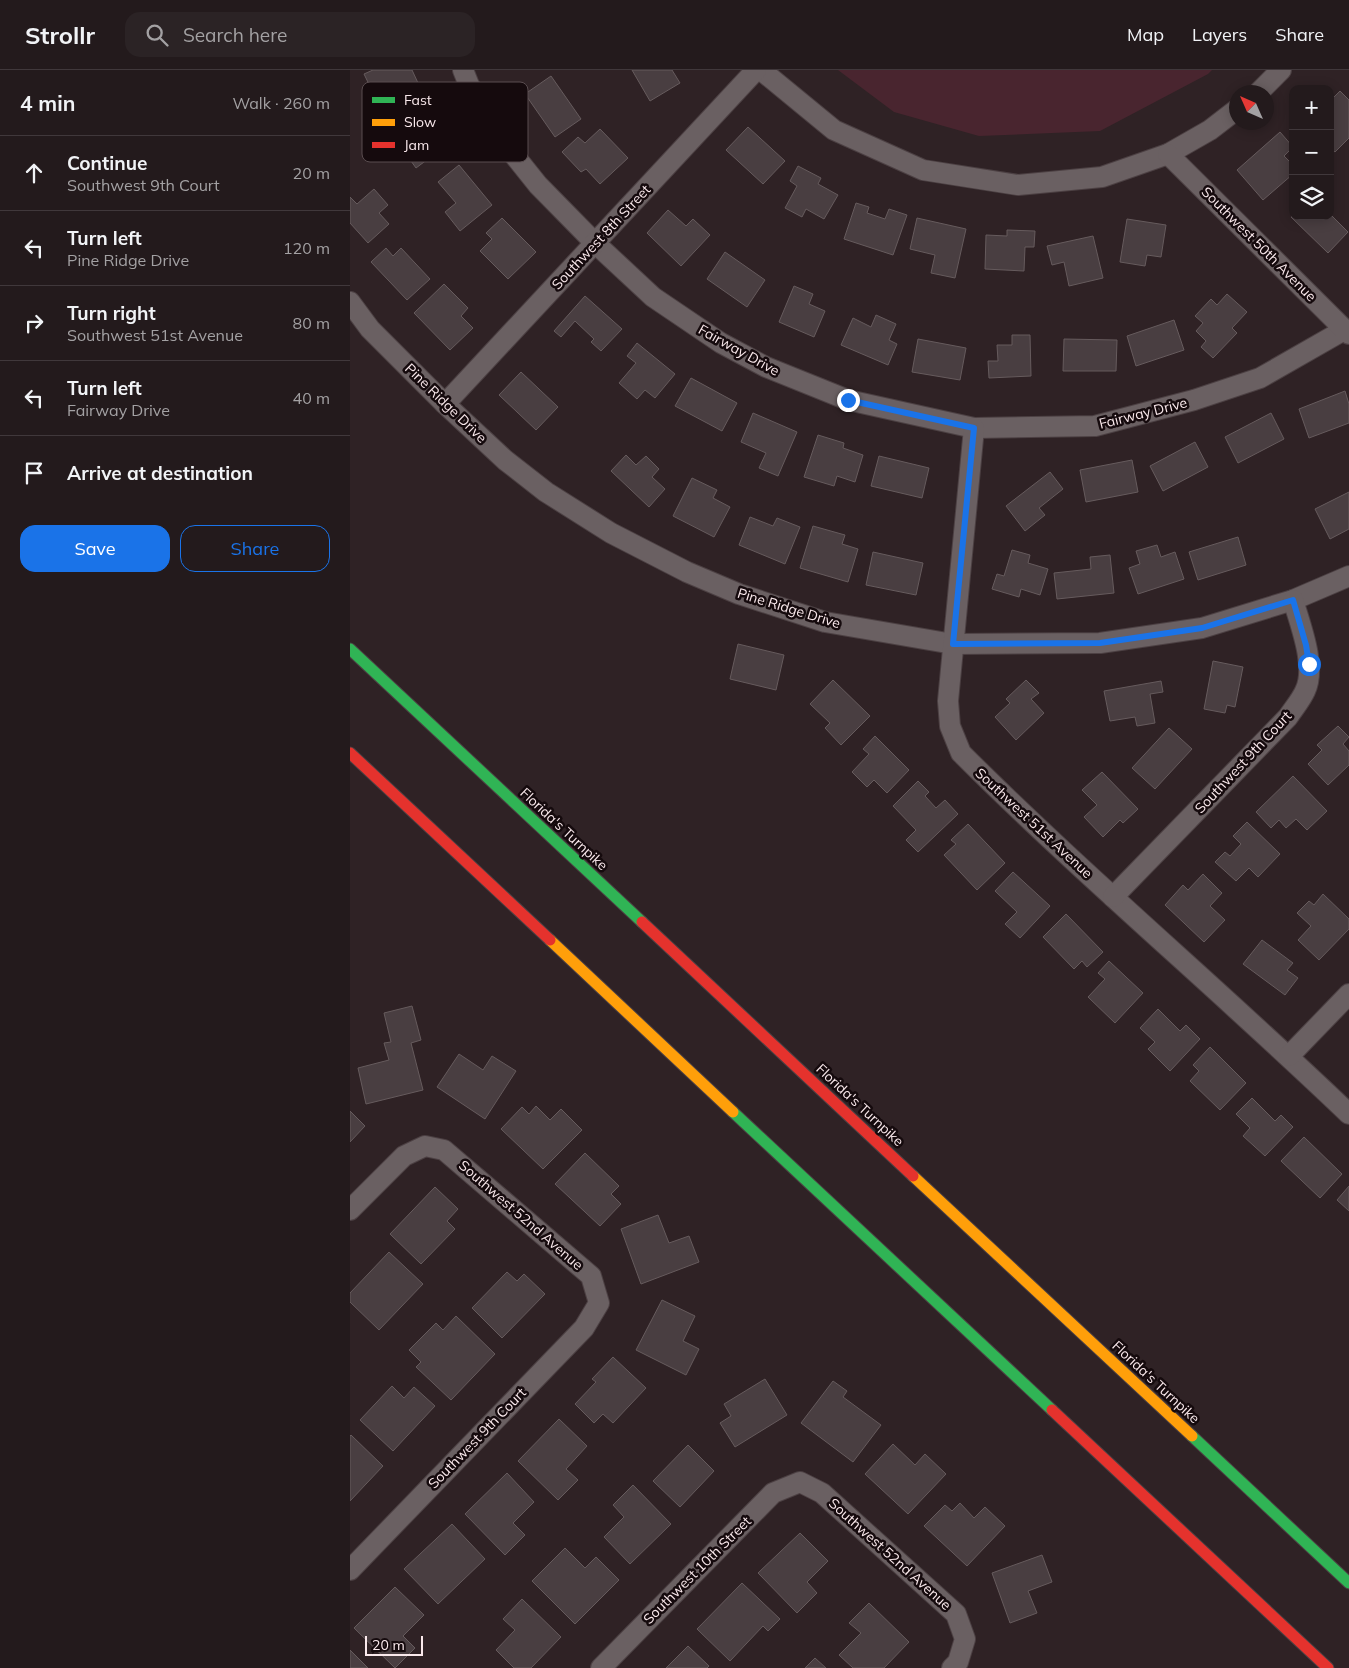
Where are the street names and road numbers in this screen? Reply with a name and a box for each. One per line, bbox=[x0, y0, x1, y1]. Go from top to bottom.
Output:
street label: Southwest 8th Street bbox=[548, 181, 654, 293]
street label: Southwest 50th Avenue bbox=[1198, 183, 1320, 305]
street label: Fairway Drive bbox=[695, 320, 783, 380]
street label: Pine Ridge Drive bbox=[401, 359, 491, 447]
street label: Fairway Drive bbox=[1097, 393, 1189, 433]
street label: Pine Ridge Drive bbox=[735, 584, 843, 632]
street label: Southwest 9th Court bbox=[1191, 707, 1295, 817]
street label: Southwest 51st Avenue bbox=[972, 764, 1096, 882]
street label: Florida's Turnpike bbox=[516, 784, 612, 874]
street label: Florida's Turnpike bbox=[812, 1060, 908, 1150]
street label: Southwest 52nd Avenue bbox=[455, 1156, 587, 1274]
street label: Florida's Turnpike bbox=[1108, 1337, 1204, 1427]
street label: Southwest 9th Court bbox=[424, 1384, 530, 1492]
street label: Southwest 52nd Avenue bbox=[825, 1494, 955, 1614]
street label: Southwest 10th Street bbox=[639, 1512, 755, 1628]

